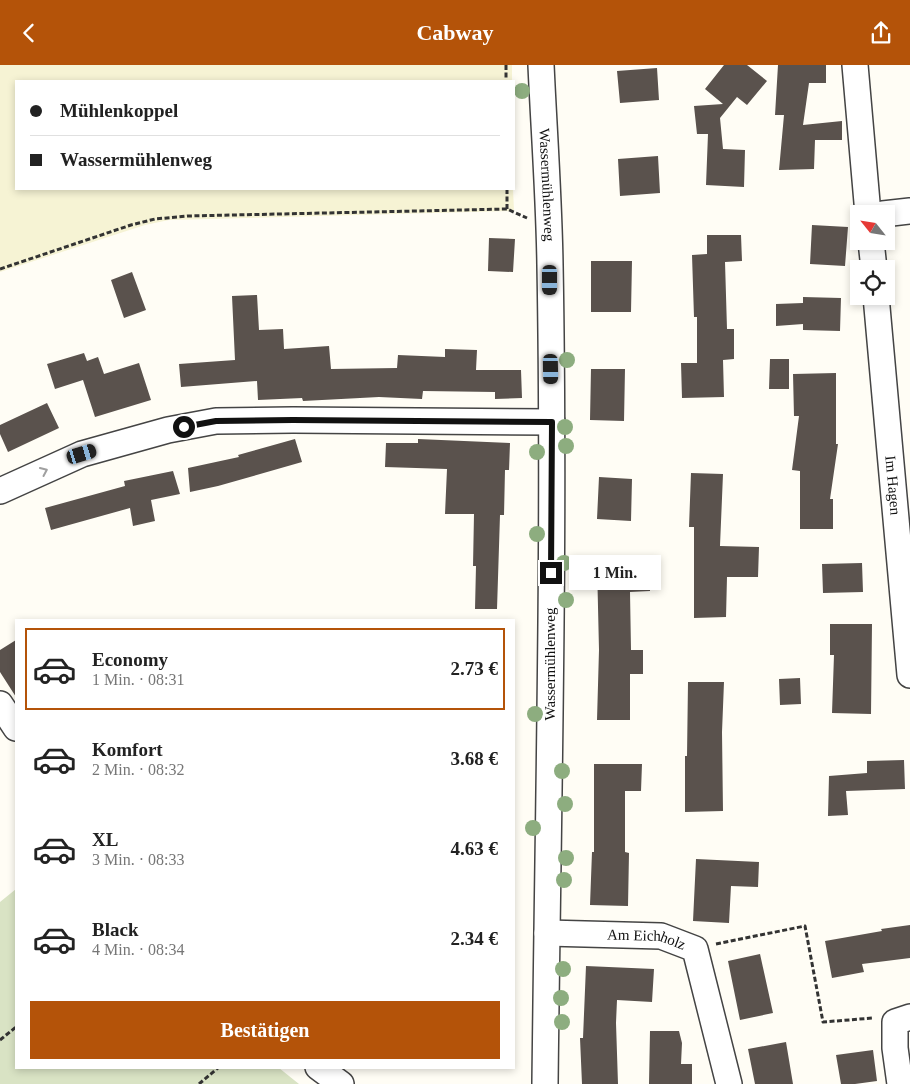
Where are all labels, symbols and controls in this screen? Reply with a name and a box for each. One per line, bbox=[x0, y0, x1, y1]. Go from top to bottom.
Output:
icon: back bbox=[15, 19, 43, 47]
icon: share bbox=[867, 19, 895, 47]
text: Cabway bbox=[416, 20, 494, 45]
text: Mühlenkoppel bbox=[60, 100, 178, 121]
street label: Wassermühlenweg bbox=[536, 128, 558, 242]
text: Wassermühlenweg bbox=[60, 149, 212, 170]
north arrow bbox=[850, 205, 895, 250]
map controls bbox=[850, 205, 895, 305]
button: locate bbox=[850, 260, 895, 305]
car bbox=[542, 265, 557, 295]
car bbox=[543, 354, 558, 384]
route start bbox=[173, 416, 195, 438]
car bbox=[65, 442, 98, 466]
street label: Im Hagen bbox=[882, 455, 904, 516]
one-way arrow bbox=[39, 466, 48, 477]
callout: 1 Min. bbox=[568, 555, 661, 591]
route end bbox=[540, 562, 562, 584]
text: 1 Min. bbox=[593, 564, 637, 581]
street label: Wassermühlenweg bbox=[542, 607, 558, 720]
icon: car bbox=[32, 647, 77, 692]
text: Economy bbox=[92, 649, 168, 670]
text: 2.73 € bbox=[451, 658, 498, 679]
text: 1 Min. · 08:31 bbox=[92, 671, 184, 688]
icon: car bbox=[32, 737, 77, 782]
text: Komfort bbox=[92, 739, 163, 760]
text: 3.68 € bbox=[451, 748, 498, 769]
text: 2 Min. · 08:32 bbox=[92, 761, 184, 778]
icon: car bbox=[32, 827, 77, 872]
text: XL bbox=[92, 829, 118, 850]
text: 4.63 € bbox=[451, 838, 498, 859]
text: 3 Min. · 08:33 bbox=[92, 851, 184, 868]
icon: car bbox=[32, 917, 77, 962]
text: Black bbox=[92, 919, 138, 940]
street label: Am Eichholz bbox=[607, 927, 688, 953]
text: 2.34 € bbox=[451, 928, 498, 949]
text: 4 Min. · 08:34 bbox=[92, 941, 184, 958]
button: Bestätigen bbox=[30, 1001, 500, 1059]

